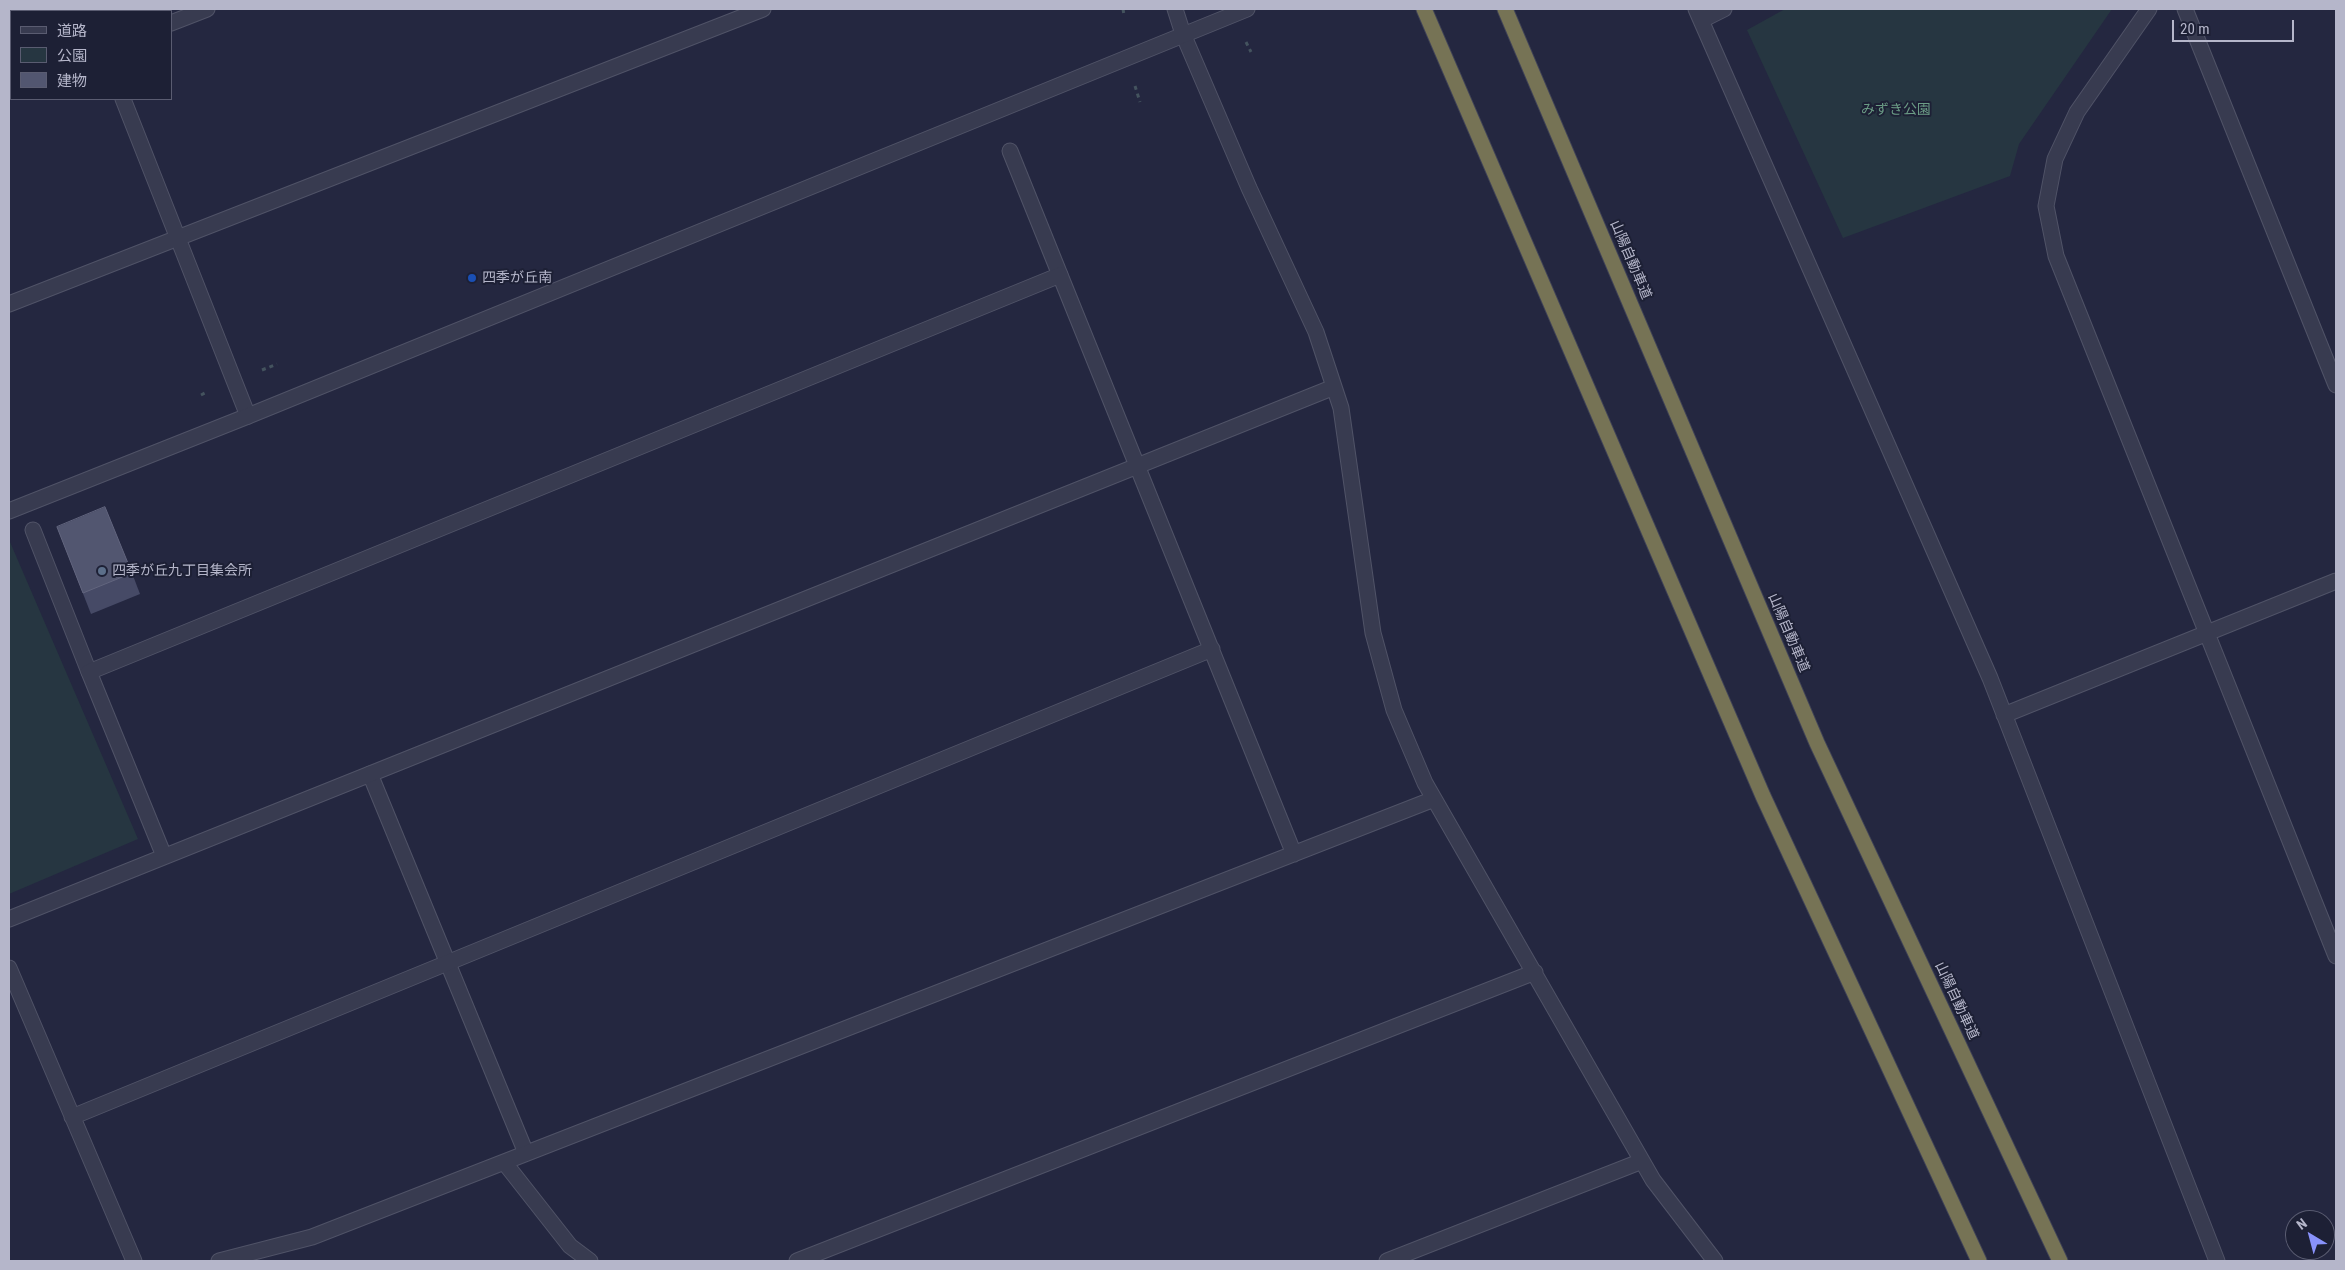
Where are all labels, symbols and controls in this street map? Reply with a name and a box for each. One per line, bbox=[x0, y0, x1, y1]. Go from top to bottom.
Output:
legend bbox=[10, 10, 172, 100]
scale bar bbox=[2175, 10, 2298, 42]
text: 20 m bbox=[2180, 20, 2210, 38]
text: 道路 bbox=[57, 22, 87, 40]
text: 公園 bbox=[57, 47, 87, 65]
text: 建物 bbox=[57, 72, 87, 90]
park label: みずき公園 bbox=[1861, 102, 1931, 118]
street label: 山陽自動車道 bbox=[1606, 218, 1654, 302]
place label: 四季が丘南 bbox=[482, 270, 552, 286]
marker: 四季が丘南 bbox=[466, 272, 478, 284]
place label: 四季が丘九丁目集会所 bbox=[112, 563, 252, 579]
marker: 四季が丘九丁目集会所 bbox=[96, 565, 108, 577]
street label: 山陽自動車道 bbox=[1764, 591, 1812, 675]
street label: 山陽自動車道 bbox=[1931, 959, 1981, 1043]
north arrow bbox=[2285, 1210, 2335, 1260]
text: N bbox=[2293, 1215, 2310, 1233]

